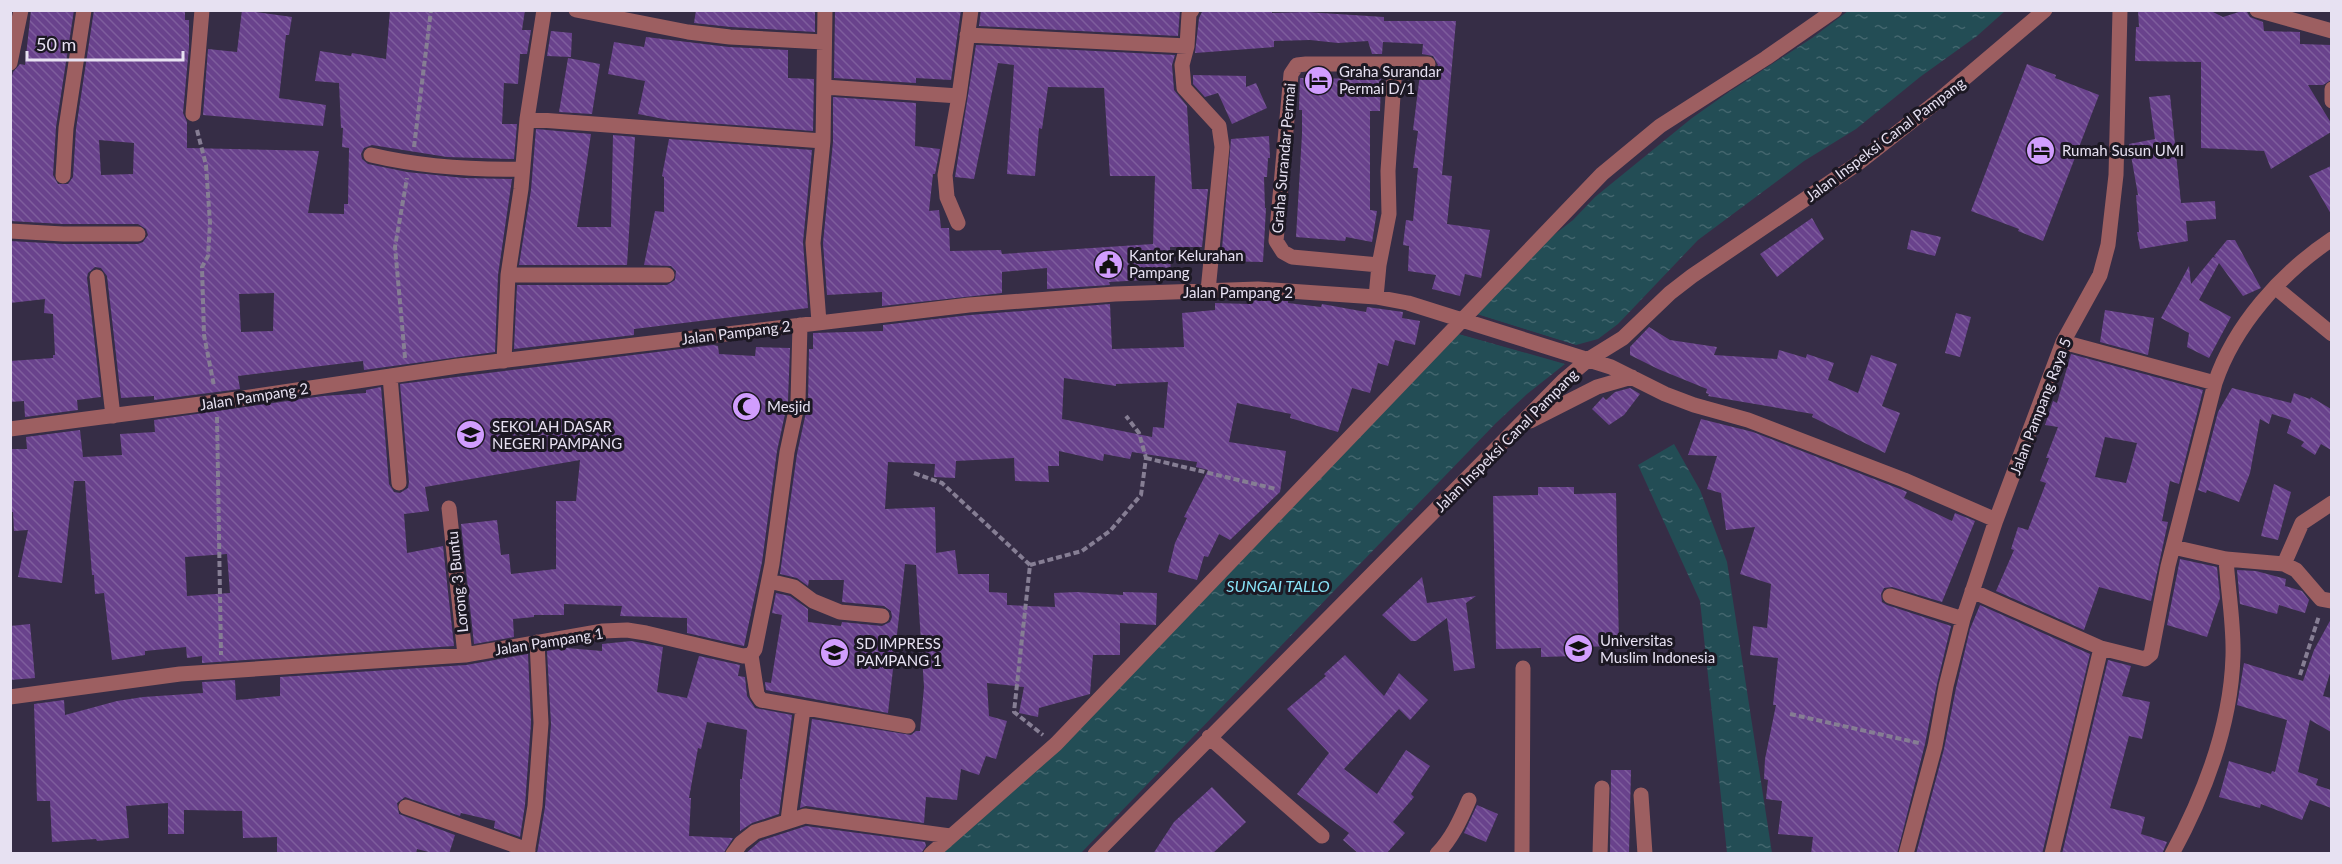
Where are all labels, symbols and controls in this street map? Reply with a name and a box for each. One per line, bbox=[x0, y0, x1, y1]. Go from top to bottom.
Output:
scale bar bbox=[27, 24, 183, 62]
text: 50 m bbox=[36, 33, 76, 55]
place label: Graha Surandar Permai D/1 bbox=[1339, 62, 1442, 97]
hotel icon: Graha Surandar Permai D/1 bbox=[1302, 64, 1334, 96]
street label: Jalan Inspeksi Canal Pampang bbox=[1802, 73, 1968, 205]
street label: Graha Surandar Permai bbox=[1267, 82, 1299, 234]
hotel icon: Rumah Susun UMI bbox=[2025, 134, 2057, 166]
place label: Rumah Susun UMI bbox=[2062, 141, 2184, 159]
place label: Kantor Kelurahan Pampang bbox=[1129, 246, 1244, 281]
public building icon: Kantor Kelurahan Pampang bbox=[1092, 248, 1124, 280]
street label: Jalan Pampang 2 bbox=[1183, 283, 1293, 301]
street label: Jalan Pampang 2 bbox=[680, 316, 792, 348]
street label: Jalan Pampang Raya 5 bbox=[2006, 335, 2074, 477]
street label: Jalan Inspeksi Canal Pampang bbox=[1431, 365, 1581, 515]
street label: Jalan Pampang 2 bbox=[198, 379, 310, 413]
mosque icon: Mesjid bbox=[730, 390, 762, 422]
place label: Mesjid bbox=[767, 397, 811, 415]
place label: SEKOLAH DASAR NEGERI PAMPANG bbox=[492, 417, 622, 452]
school or university icon: SEKOLAH DASAR NEGERI PAMPANG bbox=[455, 419, 487, 451]
street label: Lorong 3 Buntu bbox=[443, 530, 471, 634]
water label: SUNGAI TALLO bbox=[1226, 576, 1330, 595]
street label: Jalan Pampang 1 bbox=[493, 624, 605, 658]
place label: Universitas Muslim Indonesia bbox=[1600, 631, 1715, 666]
school or university icon: Universitas Muslim Indonesia bbox=[1563, 633, 1595, 665]
place label: SD IMPRESS PAMPANG 1 bbox=[856, 634, 942, 669]
school or university icon: SD IMPRESS PAMPANG 1 bbox=[819, 636, 851, 668]

